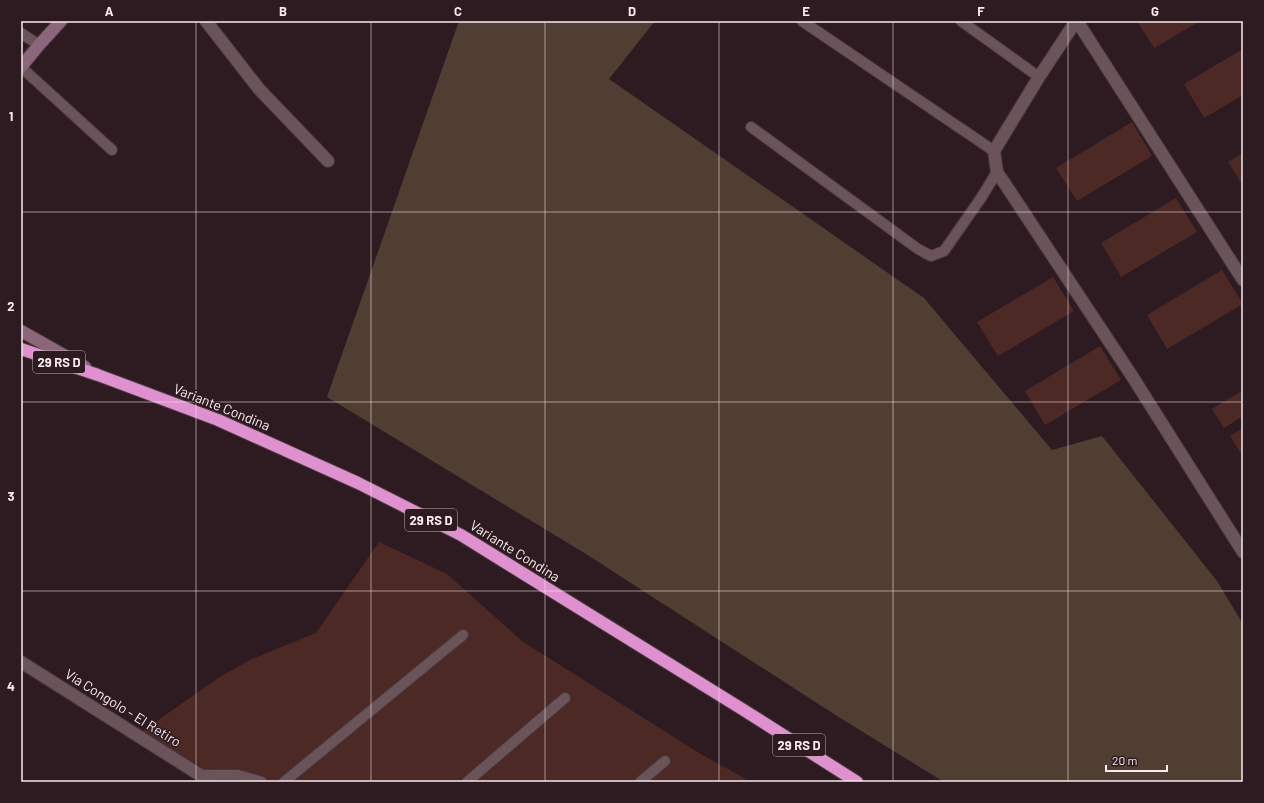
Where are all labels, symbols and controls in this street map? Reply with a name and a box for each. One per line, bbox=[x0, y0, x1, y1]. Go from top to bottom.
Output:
text: A bbox=[105, 3, 114, 19]
text: B bbox=[279, 3, 287, 19]
text: C bbox=[454, 3, 462, 19]
text: D bbox=[628, 3, 636, 19]
text: E bbox=[802, 3, 810, 19]
text: F bbox=[977, 3, 985, 19]
text: G bbox=[1151, 3, 1159, 19]
text: 1 bbox=[9, 108, 13, 124]
text: 2 bbox=[7, 298, 15, 314]
road number: 29 RS D bbox=[33, 351, 85, 373]
street label: Variante Condina bbox=[171, 379, 273, 434]
text: 3 bbox=[7, 488, 15, 504]
road number: 29 RS D bbox=[405, 509, 457, 531]
street label: Variante Condina bbox=[467, 516, 563, 585]
street label: Vía Congolo - El Retiro bbox=[62, 665, 184, 750]
text: 4 bbox=[7, 678, 15, 694]
road number: 29 RS D bbox=[773, 734, 825, 756]
scale bar bbox=[1106, 747, 1167, 773]
text: 20 m bbox=[1112, 753, 1138, 767]

